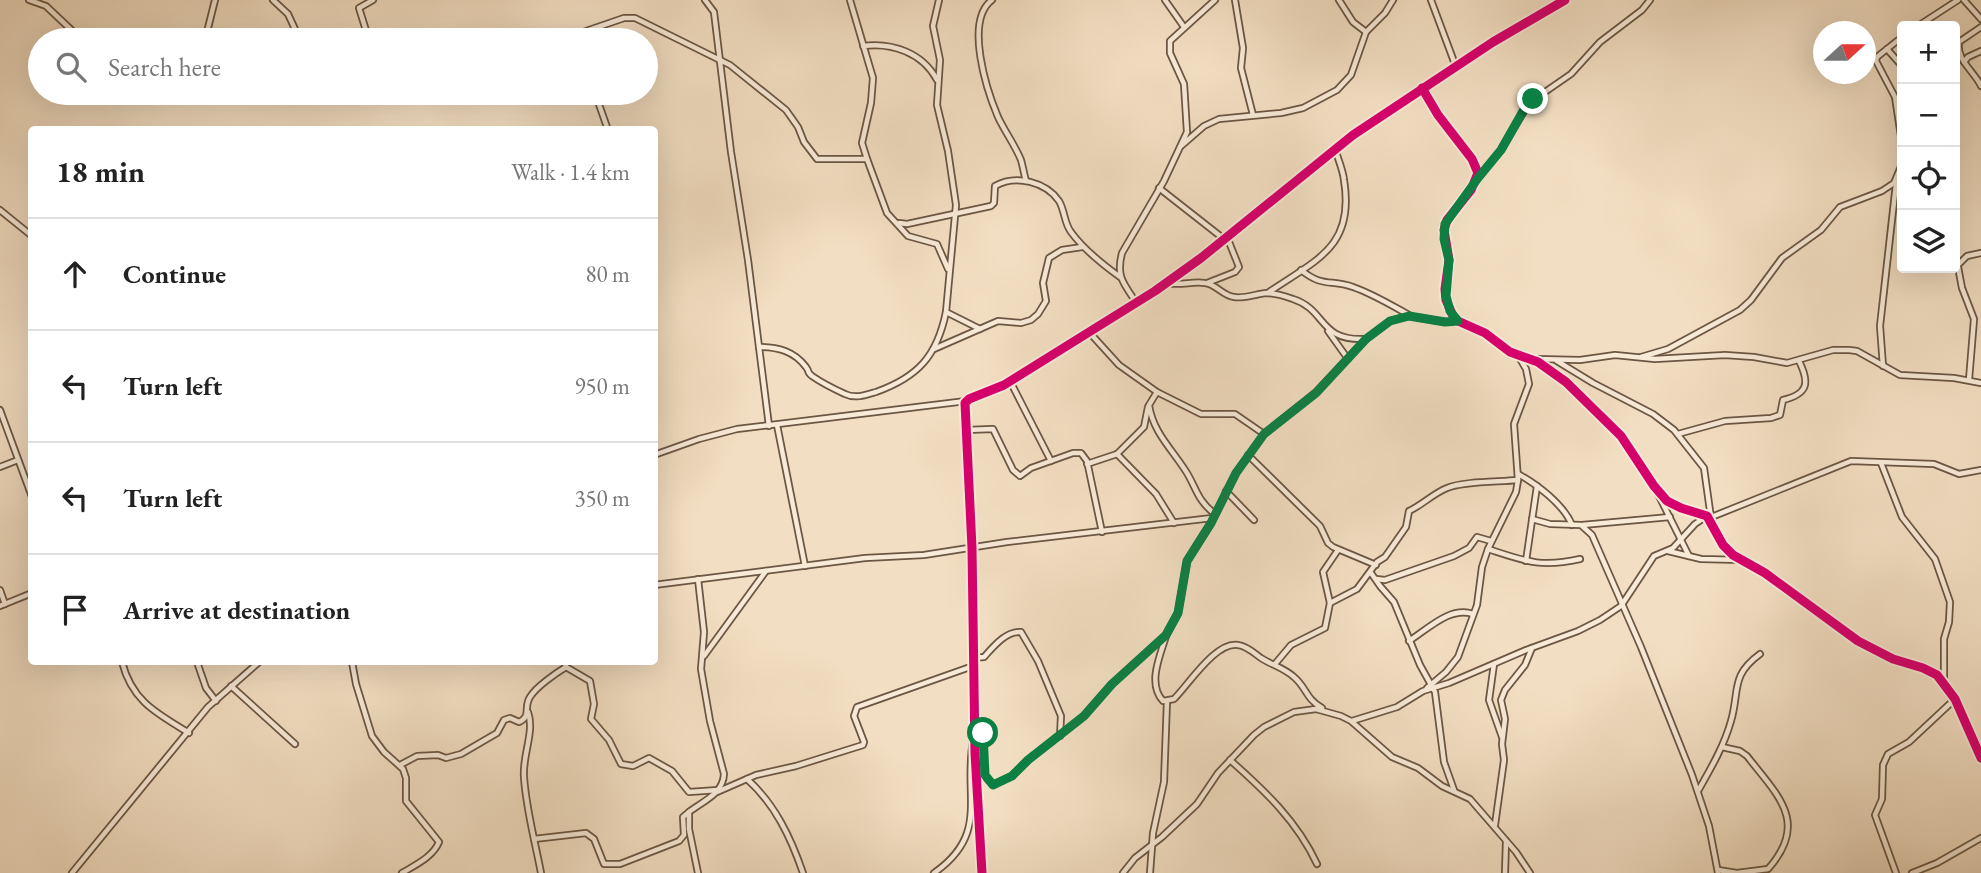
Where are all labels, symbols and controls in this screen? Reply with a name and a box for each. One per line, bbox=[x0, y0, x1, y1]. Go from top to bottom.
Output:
north arrow bbox=[1813, 21, 1876, 84]
map controls bbox=[1897, 21, 1960, 273]
button: + bbox=[1897, 21, 1960, 84]
search box bbox=[28, 28, 658, 105]
icon: search bbox=[52, 48, 90, 86]
text: Search here bbox=[108, 50, 221, 84]
route end bbox=[1517, 83, 1548, 114]
button: − bbox=[1897, 84, 1960, 147]
button: locate bbox=[1897, 147, 1960, 210]
text: 18 min bbox=[56, 152, 145, 191]
text: Walk · 1.4 km bbox=[511, 157, 630, 187]
button: layers bbox=[1897, 210, 1960, 273]
icon: ahead bbox=[56, 255, 94, 293]
text: Continue bbox=[123, 257, 226, 291]
text: 80 m bbox=[585, 259, 630, 289]
icon: left bbox=[56, 367, 94, 405]
text: Turn left bbox=[123, 369, 222, 403]
text: 950 m bbox=[574, 371, 630, 401]
icon: left bbox=[56, 479, 94, 517]
text: Turn left bbox=[123, 481, 222, 515]
text: 350 m bbox=[574, 483, 630, 513]
icon: arrive bbox=[56, 591, 94, 629]
text: Arrive at destination bbox=[123, 593, 350, 627]
route start bbox=[967, 717, 998, 748]

